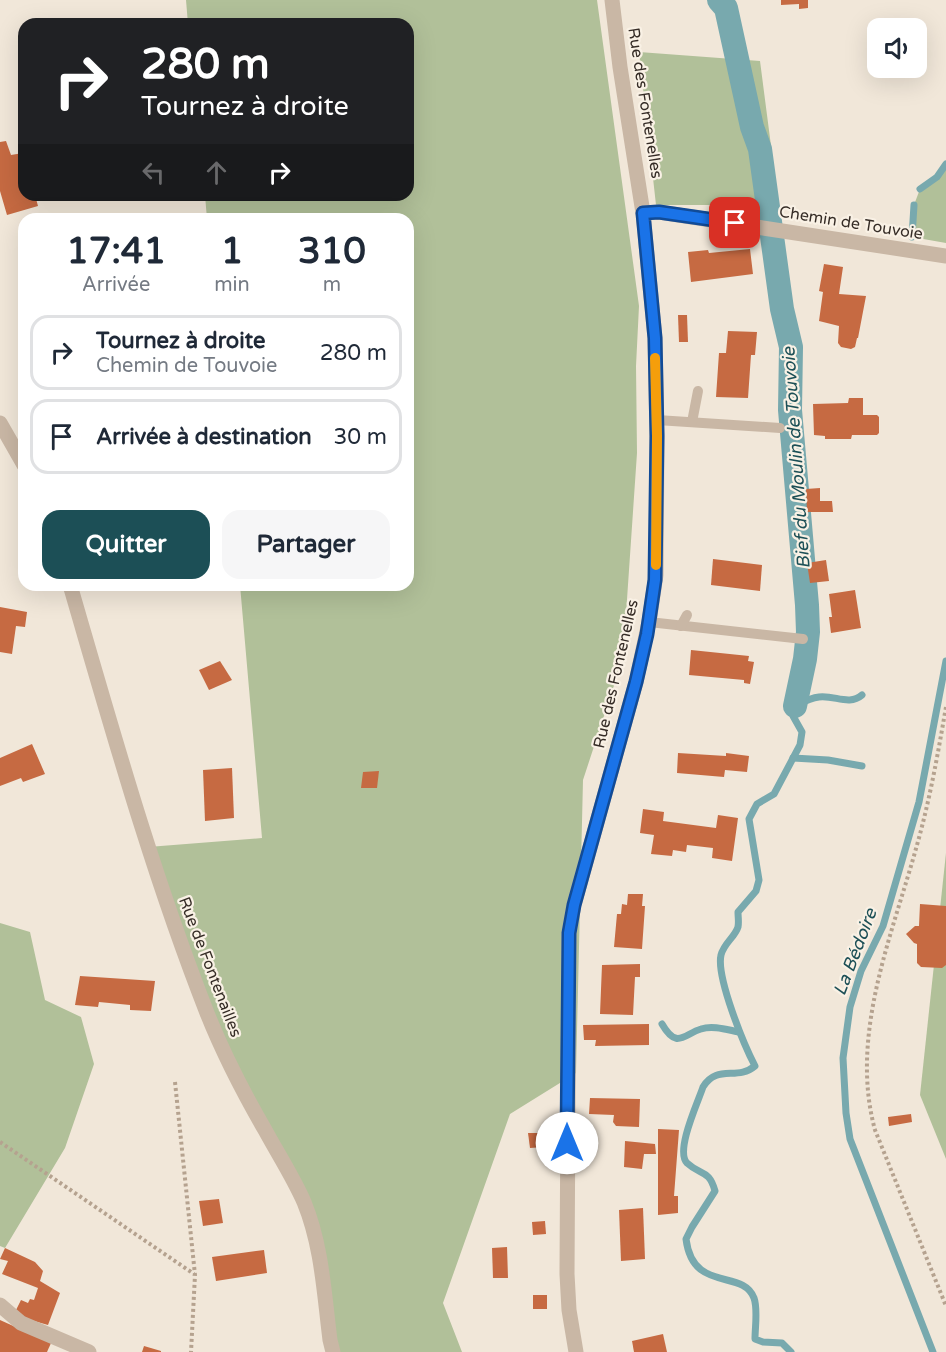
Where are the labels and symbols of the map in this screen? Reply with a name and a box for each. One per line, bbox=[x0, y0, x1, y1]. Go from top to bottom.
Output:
street label: Rue des Fontenelles bbox=[623, 26, 667, 180]
pin bbox=[709, 197, 760, 248]
street label: Chemin de Touvoie bbox=[778, 202, 924, 244]
water label: Bief du Moulin de Touvoie bbox=[777, 346, 815, 570]
street label: Rue des Fontenelles bbox=[589, 598, 643, 750]
street label: Rue de Fontenailles bbox=[174, 894, 246, 1040]
water label: La Bédoire bbox=[828, 905, 882, 999]
position arrow bbox=[535, 1111, 599, 1175]

